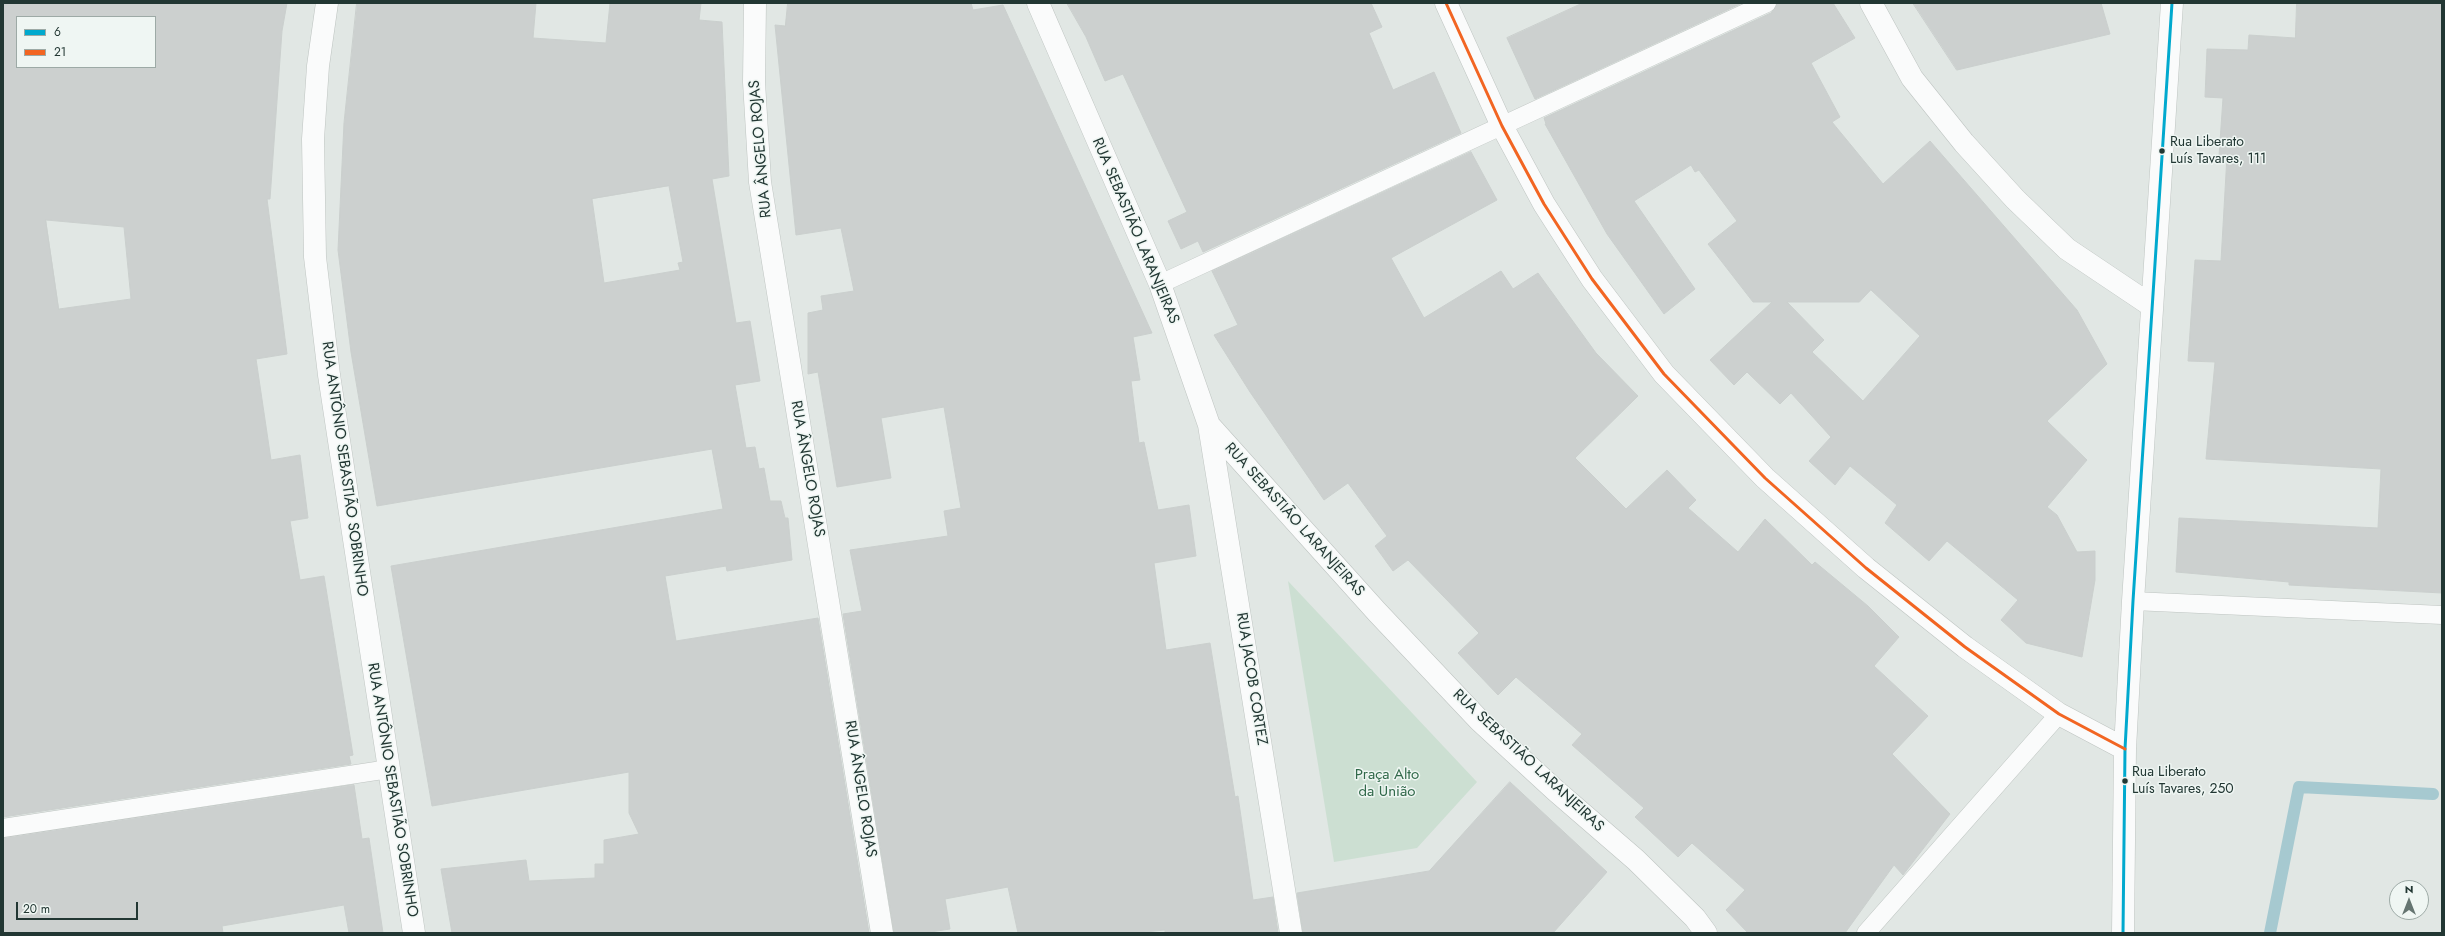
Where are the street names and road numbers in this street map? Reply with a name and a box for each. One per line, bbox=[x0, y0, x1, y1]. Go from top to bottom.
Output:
street label: RUA ÂNGELO ROJAS bbox=[746, 79, 776, 219]
street label: RUA SEBASTIÃO LARANJEIRAS bbox=[1088, 135, 1182, 327]
street label: RUA ANTÔNIO SEBASTIÃO SOBRINHO bbox=[317, 340, 371, 598]
street label: RUA ÂNGELO ROJAS bbox=[786, 399, 828, 539]
street label: RUA SEBASTIÃO LARANJEIRAS bbox=[1220, 439, 1368, 601]
street label: RUA JACOB CORTEZ bbox=[1232, 611, 1270, 747]
street label: RUA ANTÔNIO SEBASTIÃO SOBRINHO bbox=[363, 662, 421, 918]
street label: RUA SEBASTIÃO LARANJEIRAS bbox=[1449, 686, 1607, 836]
street label: RUA ÂNGELO ROJAS bbox=[840, 719, 880, 859]

